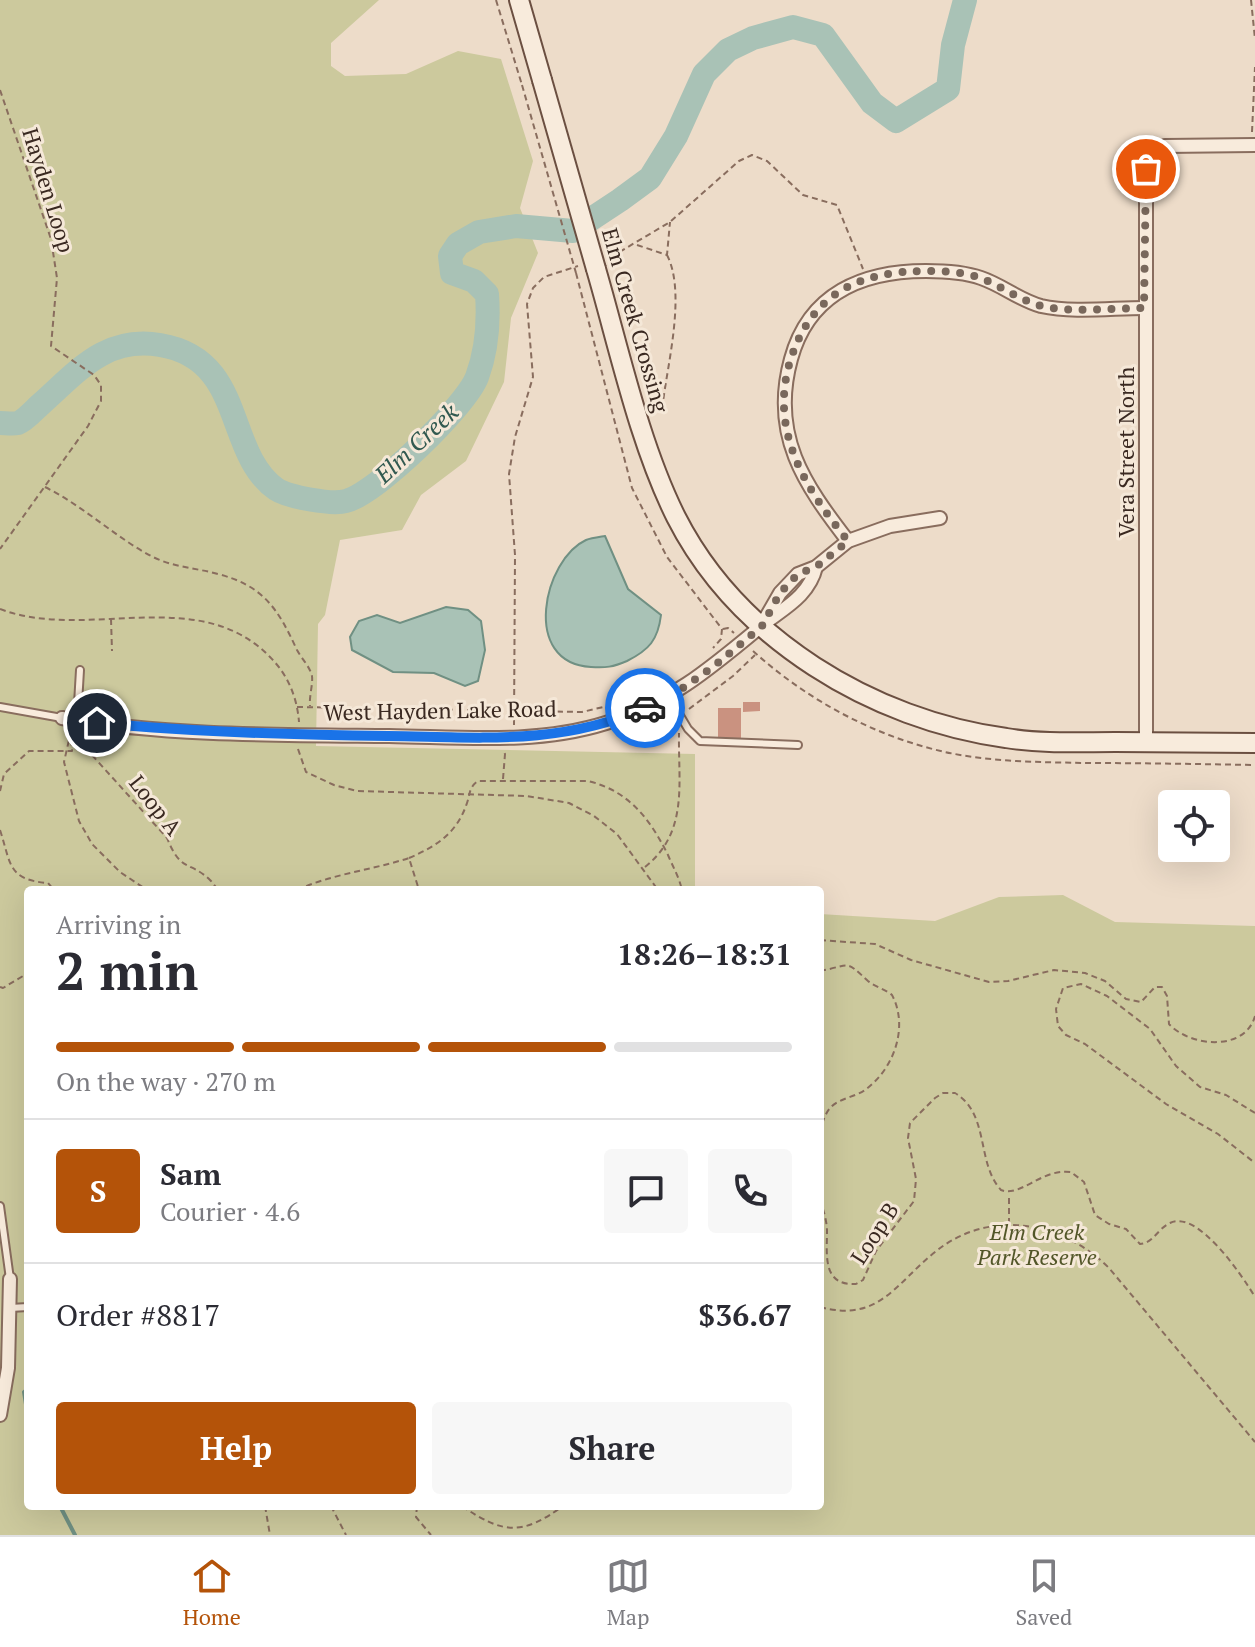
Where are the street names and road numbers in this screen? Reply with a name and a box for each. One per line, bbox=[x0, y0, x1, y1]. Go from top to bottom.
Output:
street label: Hayden Loop bbox=[16, 124, 82, 256]
street label: Elm Creek Crossing bbox=[596, 225, 676, 416]
street label: Vera Street North bbox=[1111, 366, 1140, 537]
street label: West Hayden Lake Road bbox=[323, 693, 557, 727]
street label: Loop A bbox=[123, 769, 189, 842]
street label: Loop B bbox=[843, 1197, 905, 1269]

